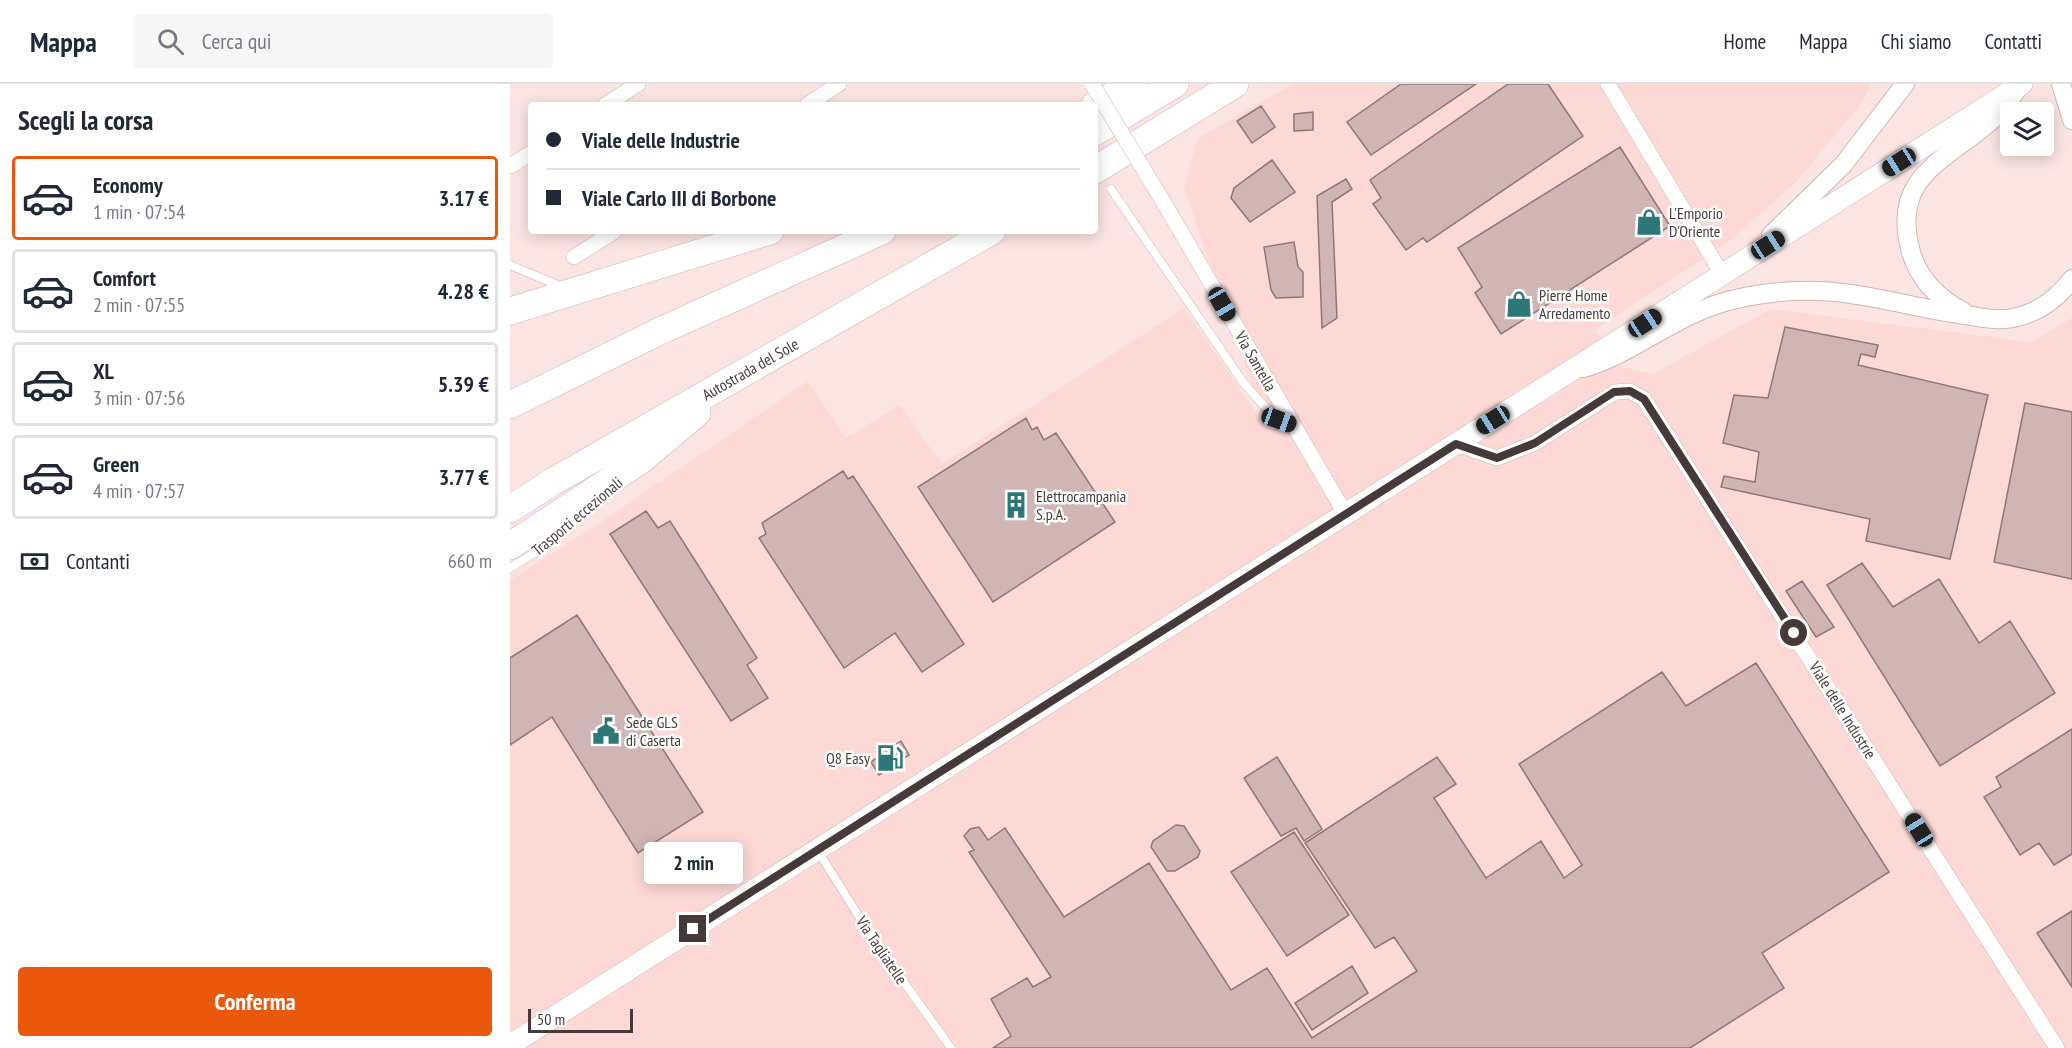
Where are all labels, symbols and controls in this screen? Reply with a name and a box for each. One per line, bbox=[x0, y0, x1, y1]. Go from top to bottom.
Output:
search box bbox=[133, 14, 553, 68]
text: Mappa bbox=[30, 23, 97, 60]
icon: search bbox=[154, 25, 187, 58]
text: Cerca qui bbox=[202, 27, 271, 55]
text: Home bbox=[1724, 28, 1766, 55]
text: Mappa bbox=[1799, 28, 1848, 55]
text: Chi siamo bbox=[1881, 28, 1951, 55]
text: Contatti bbox=[1984, 28, 2042, 55]
map controls bbox=[2000, 102, 2054, 156]
button: layers bbox=[2000, 102, 2054, 156]
text: Scegli la corsa bbox=[18, 103, 154, 137]
text: Viale delle Industrie bbox=[582, 126, 740, 154]
car bbox=[1879, 145, 1919, 179]
icon: car bbox=[21, 171, 75, 225]
text: Economy bbox=[93, 171, 163, 199]
text: 3.17 € bbox=[439, 184, 489, 212]
text: Viale Carlo III di Borbone bbox=[582, 184, 776, 212]
text: 1 min · 07:54 bbox=[93, 199, 185, 225]
place label: L'Emporio D'Oriente bbox=[1669, 203, 1723, 241]
shop icon: L'Emporio D'Oriente bbox=[1634, 207, 1664, 237]
car bbox=[1748, 228, 1788, 262]
icon: car bbox=[21, 264, 75, 318]
text: Comfort bbox=[93, 264, 156, 292]
text: 4.28 € bbox=[438, 277, 489, 305]
car bbox=[1205, 284, 1239, 324]
place label: Pierre Home Arredamento bbox=[1539, 285, 1611, 323]
shop icon: Pierre Home Arredamento bbox=[1504, 289, 1534, 319]
text: 2 min · 07:55 bbox=[93, 292, 185, 318]
car bbox=[1625, 306, 1665, 340]
street label: Via Santella bbox=[1230, 327, 1281, 394]
street label: Autostrada del Sole bbox=[698, 334, 802, 404]
icon: car bbox=[21, 357, 75, 411]
text: XL bbox=[93, 357, 114, 385]
text: 5.39 € bbox=[438, 370, 489, 398]
text: 3 min · 07:56 bbox=[93, 385, 185, 411]
car bbox=[1473, 403, 1513, 437]
car bbox=[1259, 405, 1299, 435]
icon: car bbox=[21, 450, 75, 504]
text: Green bbox=[93, 450, 139, 478]
text: 3.77 € bbox=[439, 463, 489, 491]
street label: Trasporti eccezionali bbox=[527, 472, 627, 560]
text: 4 min · 07:57 bbox=[93, 478, 185, 504]
place label: Elettrocampania S.p.A. bbox=[1036, 486, 1126, 524]
building icon: Elettrocampania S.p.A. bbox=[1001, 490, 1031, 520]
icon: cash bbox=[18, 545, 51, 578]
text: Contanti bbox=[66, 547, 130, 575]
text: 660 m bbox=[448, 548, 492, 574]
route start bbox=[1780, 619, 1807, 646]
street label: Viale delle Industrie bbox=[1805, 657, 1881, 762]
place label: Sede GLS di Caserta bbox=[626, 712, 681, 750]
public building icon: Sede GLS di Caserta bbox=[591, 716, 621, 746]
fuel station icon: Q8 Easy bbox=[875, 743, 905, 773]
place label: Q8 Easy bbox=[826, 748, 870, 768]
car bbox=[1902, 810, 1936, 850]
callout: 2 min bbox=[644, 842, 742, 884]
text: 2 min bbox=[673, 850, 714, 876]
street label: Via Tagliatelle bbox=[851, 911, 912, 988]
route end bbox=[679, 915, 706, 942]
button: Conferma bbox=[18, 967, 492, 1036]
scale bar bbox=[528, 1006, 633, 1034]
text: 50 m bbox=[537, 1009, 565, 1029]

